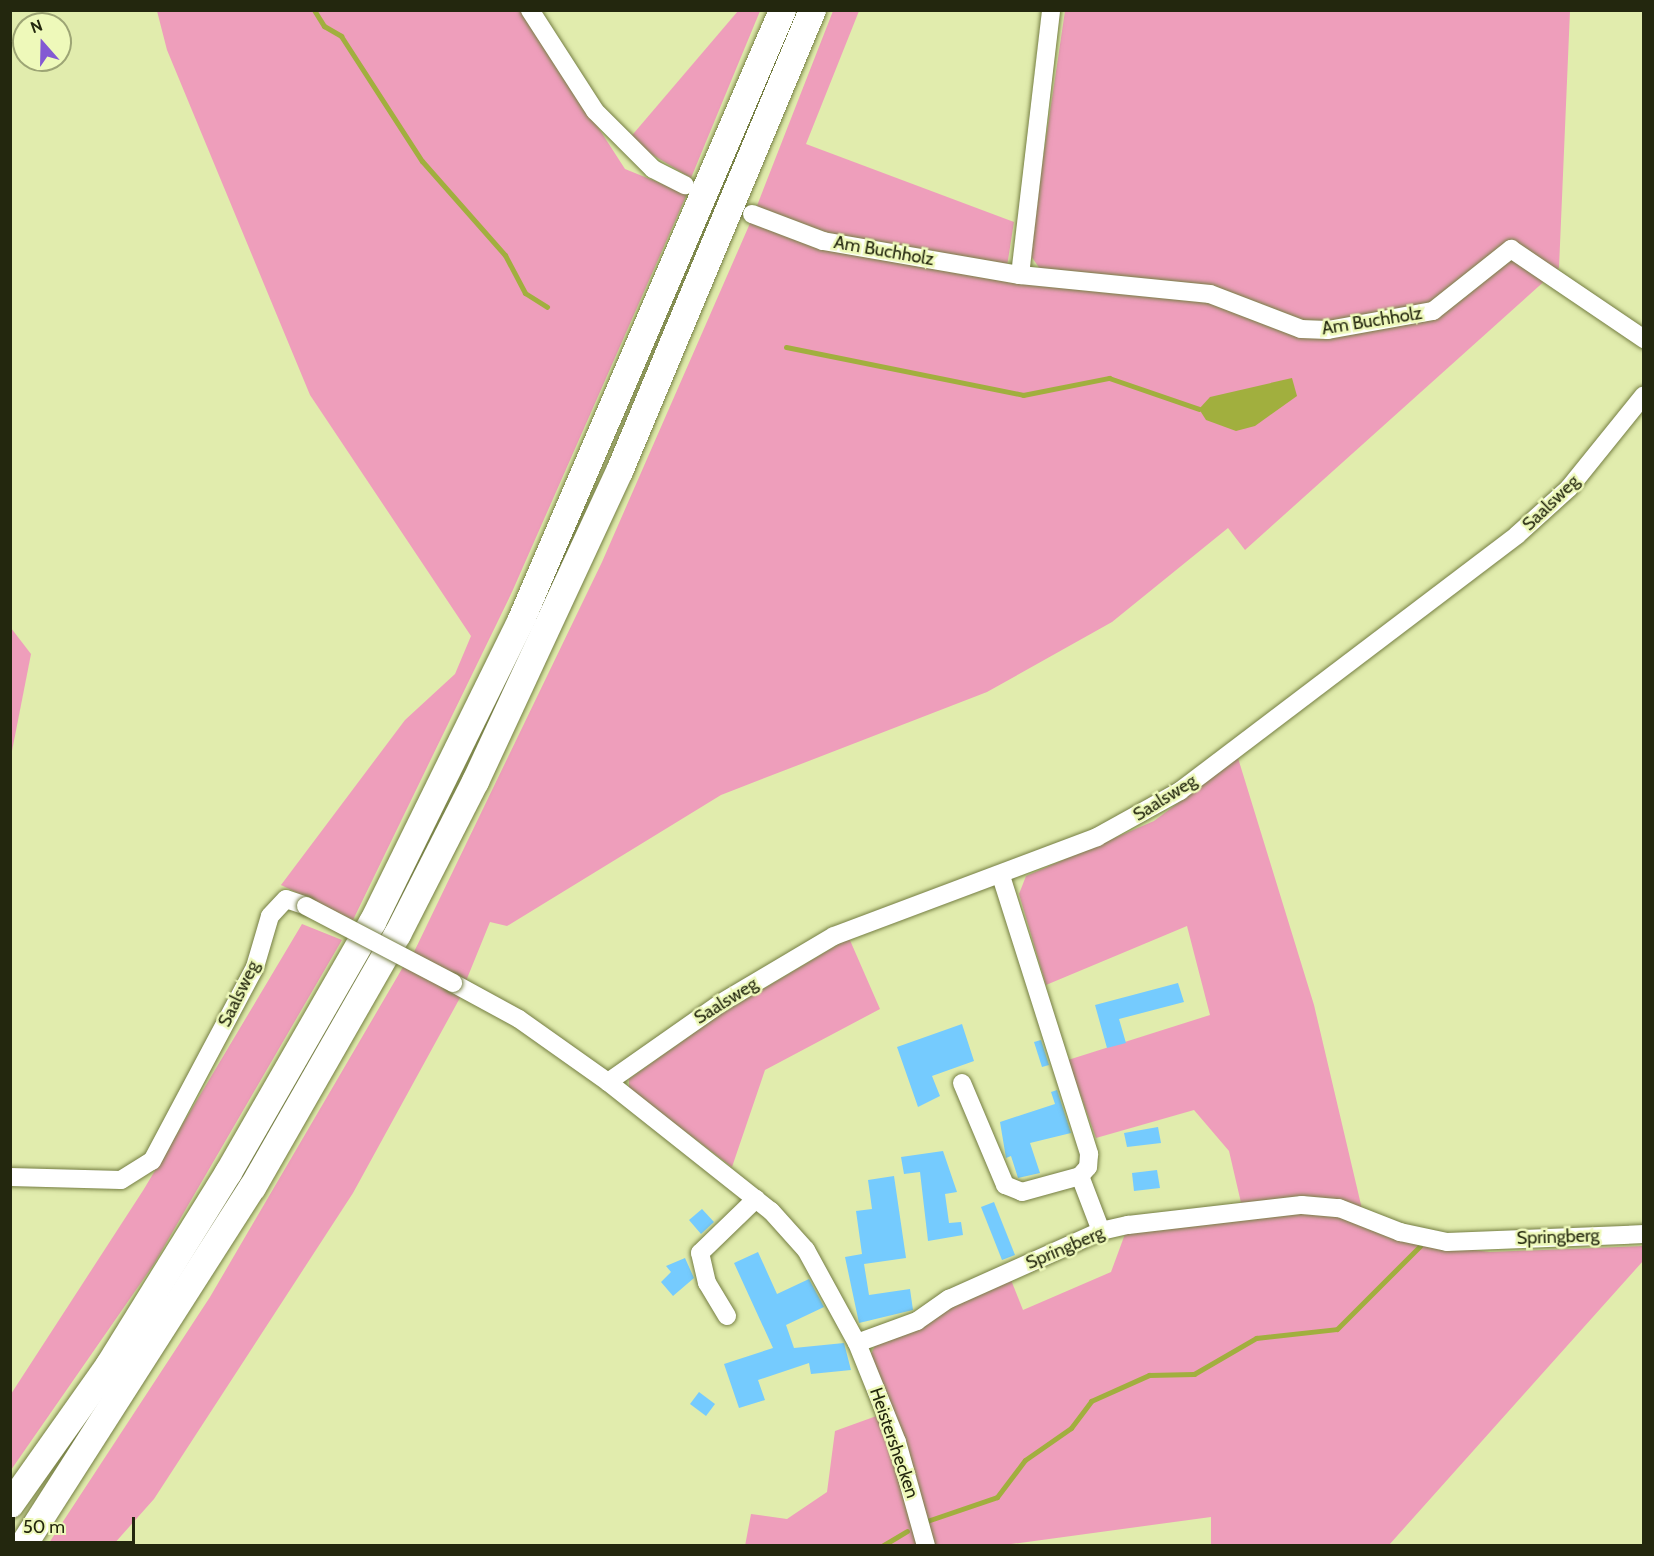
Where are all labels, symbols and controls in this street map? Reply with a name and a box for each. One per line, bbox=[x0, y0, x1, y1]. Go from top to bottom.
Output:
north arrow bbox=[12, 12, 72, 72]
text: N bbox=[28, 16, 45, 37]
street label: Am Buchholz bbox=[832, 232, 936, 270]
street label: Am Buchholz bbox=[1320, 302, 1424, 340]
street label: Saalsweg bbox=[1518, 471, 1584, 535]
street label: Saalsweg bbox=[1129, 770, 1201, 826]
street label: Saalsweg bbox=[214, 958, 264, 1030]
street label: Saalsweg bbox=[690, 973, 762, 1029]
street label: Springberg bbox=[1023, 1222, 1107, 1274]
street label: Springberg bbox=[1516, 1225, 1600, 1249]
street label: Heistershecken bbox=[865, 1385, 923, 1501]
scale bar bbox=[15, 1505, 138, 1543]
text: 50 m bbox=[23, 1516, 65, 1538]

